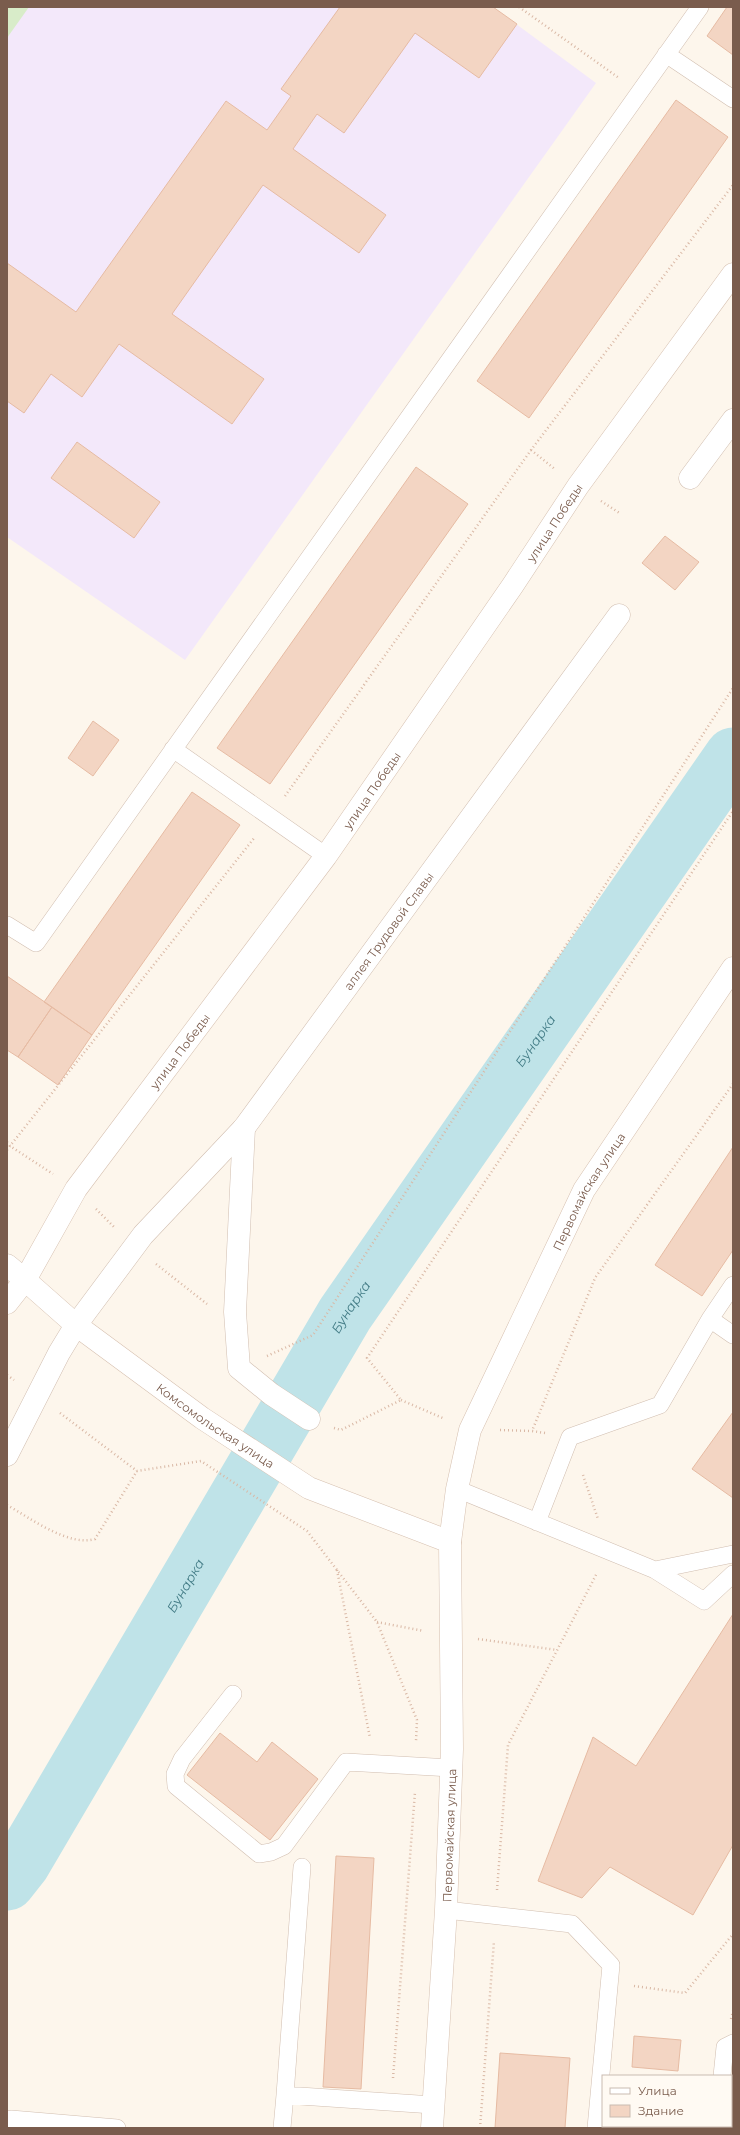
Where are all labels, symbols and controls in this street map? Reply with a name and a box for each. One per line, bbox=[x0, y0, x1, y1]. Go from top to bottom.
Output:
street label: улица Победы bbox=[522, 480, 585, 565]
street label: улица Победы bbox=[339, 749, 403, 832]
street label: аллея Трудовой Славы bbox=[340, 869, 436, 993]
street label: улица Победы bbox=[146, 1010, 213, 1093]
water label: Бунарка bbox=[511, 1012, 559, 1070]
street label: Первомайская улица bbox=[549, 1130, 628, 1253]
water label: Бунарка bbox=[327, 1278, 374, 1336]
street label: Комсомольская улица bbox=[154, 1380, 277, 1471]
water label: Бунарка bbox=[163, 1556, 207, 1615]
street label: Первомайская улица bbox=[439, 1768, 459, 1903]
legend bbox=[602, 2075, 732, 2127]
text: Улица bbox=[638, 2083, 677, 2098]
text: Здание bbox=[638, 2103, 684, 2118]

